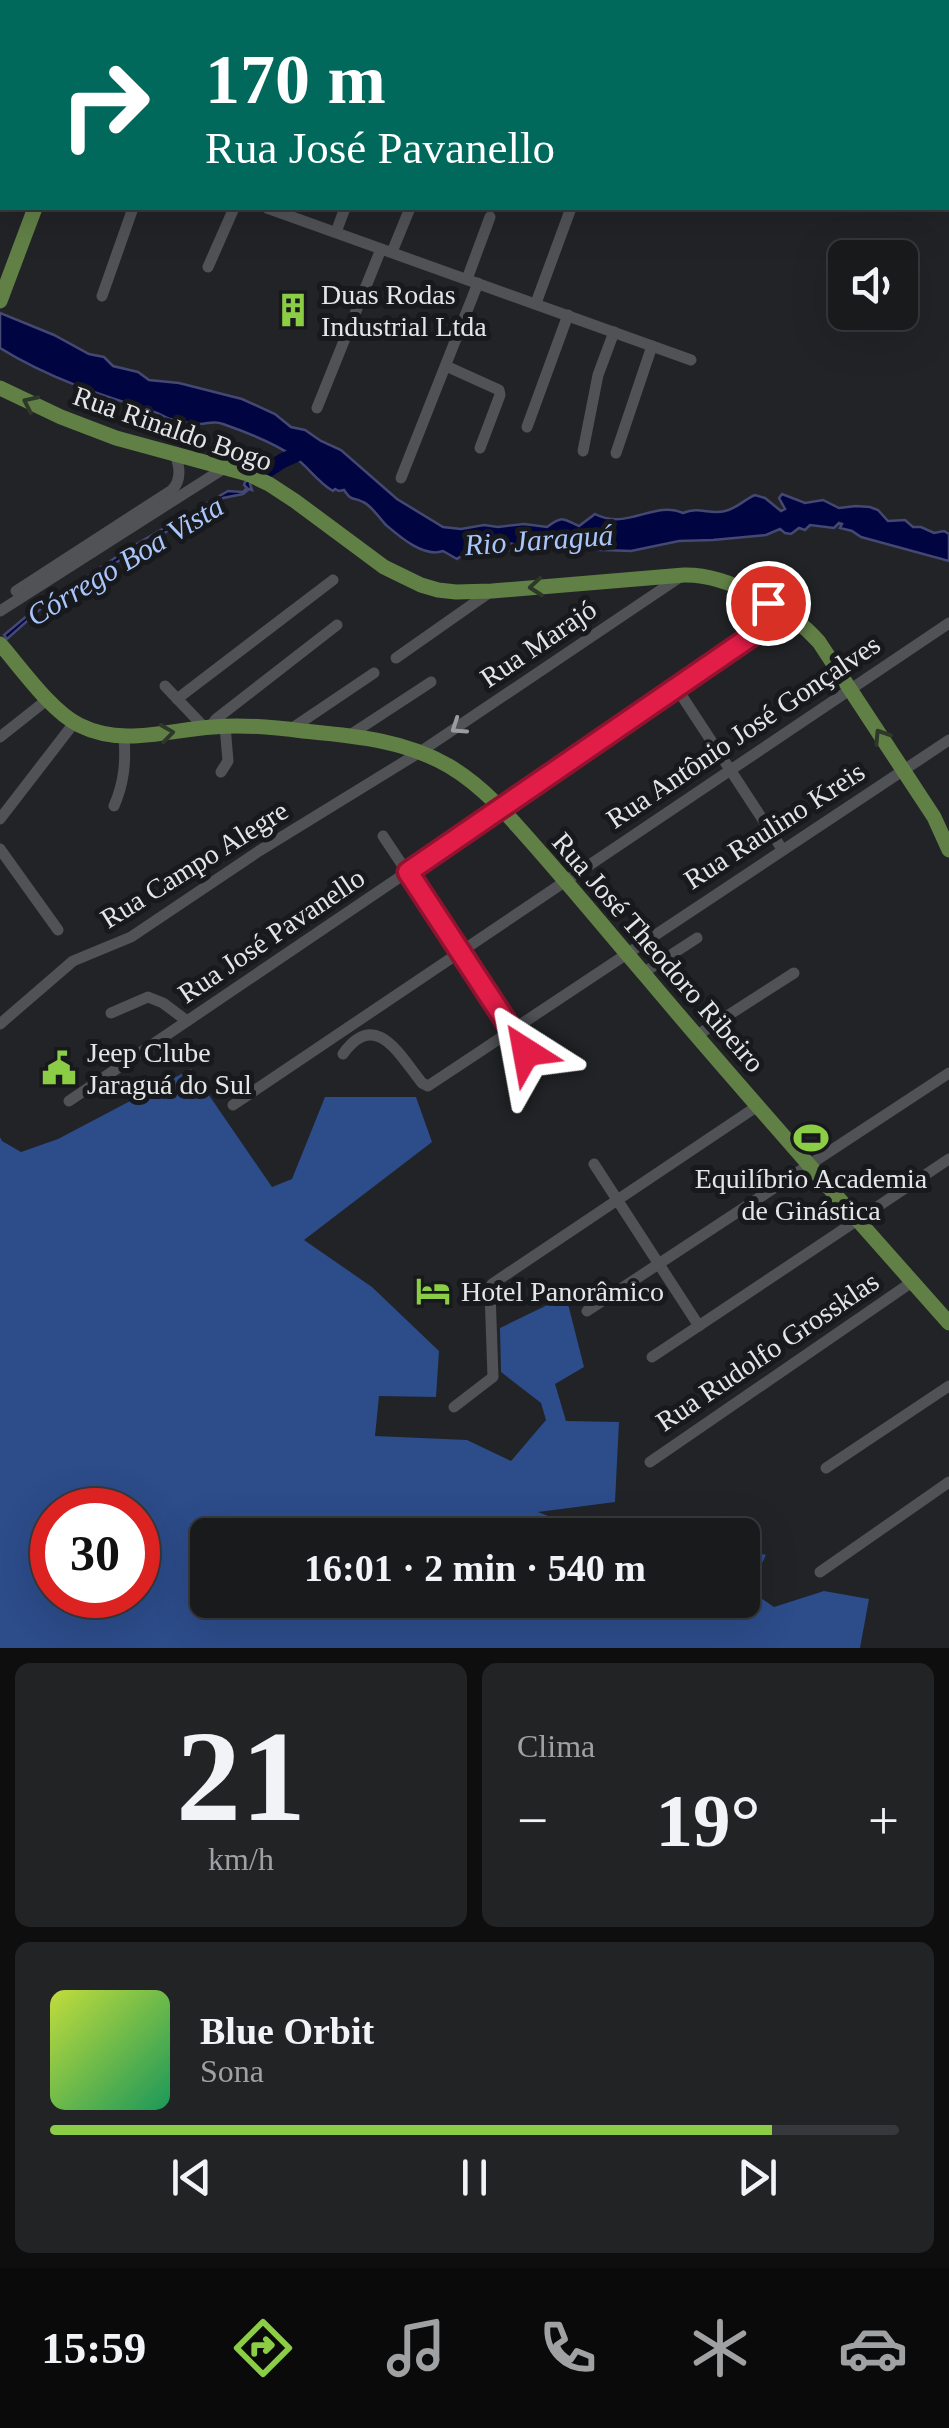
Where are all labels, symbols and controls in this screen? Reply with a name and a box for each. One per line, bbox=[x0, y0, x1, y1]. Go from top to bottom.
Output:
icon: right bbox=[40, 40, 170, 170]
text: 170 m bbox=[205, 41, 386, 118]
text: Rua José Pavanello bbox=[205, 123, 555, 173]
map controls bbox=[828, 240, 918, 330]
button: sound bbox=[828, 240, 918, 330]
place label: Duas Rodas Industrial Ltda bbox=[321, 279, 487, 342]
building icon: Duas Rodas Industrial Ltda bbox=[274, 291, 312, 329]
street label: Rua Rinaldo Bogo bbox=[69, 380, 276, 477]
one-way arrow bbox=[23, 395, 41, 415]
water label: Córrego Boa Vista bbox=[21, 489, 229, 632]
water label: Rio Jaraguá bbox=[462, 518, 615, 561]
pin bbox=[726, 561, 811, 646]
one-way arrow bbox=[528, 575, 544, 597]
icon: arrive bbox=[741, 576, 796, 631]
street label: Rua Marajó bbox=[474, 593, 602, 693]
street label: Rua Antônio José Gonçalves bbox=[601, 628, 886, 835]
one-way arrow bbox=[450, 715, 469, 733]
one-way arrow bbox=[159, 723, 176, 744]
one-way arrow bbox=[875, 729, 894, 747]
street label: Rua Raulino Kreis bbox=[678, 756, 870, 895]
street label: Rua Campo Alegre bbox=[95, 794, 293, 934]
street label: Rua José Theodoro Ribeiro bbox=[546, 826, 771, 1078]
street label: Rua José Pavanello bbox=[172, 862, 370, 1009]
position arrow bbox=[474, 1000, 578, 1104]
place label: Jeep Clube Jaraguá do Sul bbox=[87, 1037, 252, 1100]
public building icon: Jeep Clube Jaraguá do Sul bbox=[40, 1049, 78, 1087]
sports icon: Equilíbrio Academia de Ginástica bbox=[792, 1119, 830, 1157]
place label: Equilíbrio Academia de Ginástica bbox=[695, 1163, 928, 1226]
street label: Rua Rudolfo Grossklas bbox=[650, 1265, 884, 1437]
hotel icon: Hotel Panorâmico bbox=[414, 1272, 452, 1310]
place label: Hotel Panorâmico bbox=[461, 1276, 664, 1307]
speed limit sign: 30 bbox=[30, 1488, 160, 1618]
text: 16:01 · 2 min · 540 m bbox=[304, 1547, 646, 1589]
text: 21 bbox=[176, 1704, 306, 1848]
text: Clima bbox=[517, 1728, 595, 1764]
text: 19° bbox=[656, 1779, 761, 1862]
text: − bbox=[517, 1790, 548, 1851]
text: + bbox=[868, 1790, 899, 1851]
text: km/h bbox=[208, 1841, 274, 1877]
text: Blue Orbit bbox=[200, 2010, 374, 2052]
text: Sona bbox=[200, 2053, 264, 2089]
icon: previous bbox=[164, 2150, 219, 2205]
icon: pause bbox=[447, 2150, 502, 2205]
icon: next bbox=[730, 2150, 785, 2205]
icon: directions bbox=[228, 2313, 298, 2383]
icon: music bbox=[381, 2313, 451, 2383]
icon: phone bbox=[533, 2313, 603, 2383]
icon: climate bbox=[685, 2313, 755, 2383]
icon: car bbox=[838, 2313, 908, 2383]
text: 15:59 bbox=[41, 2323, 146, 2373]

